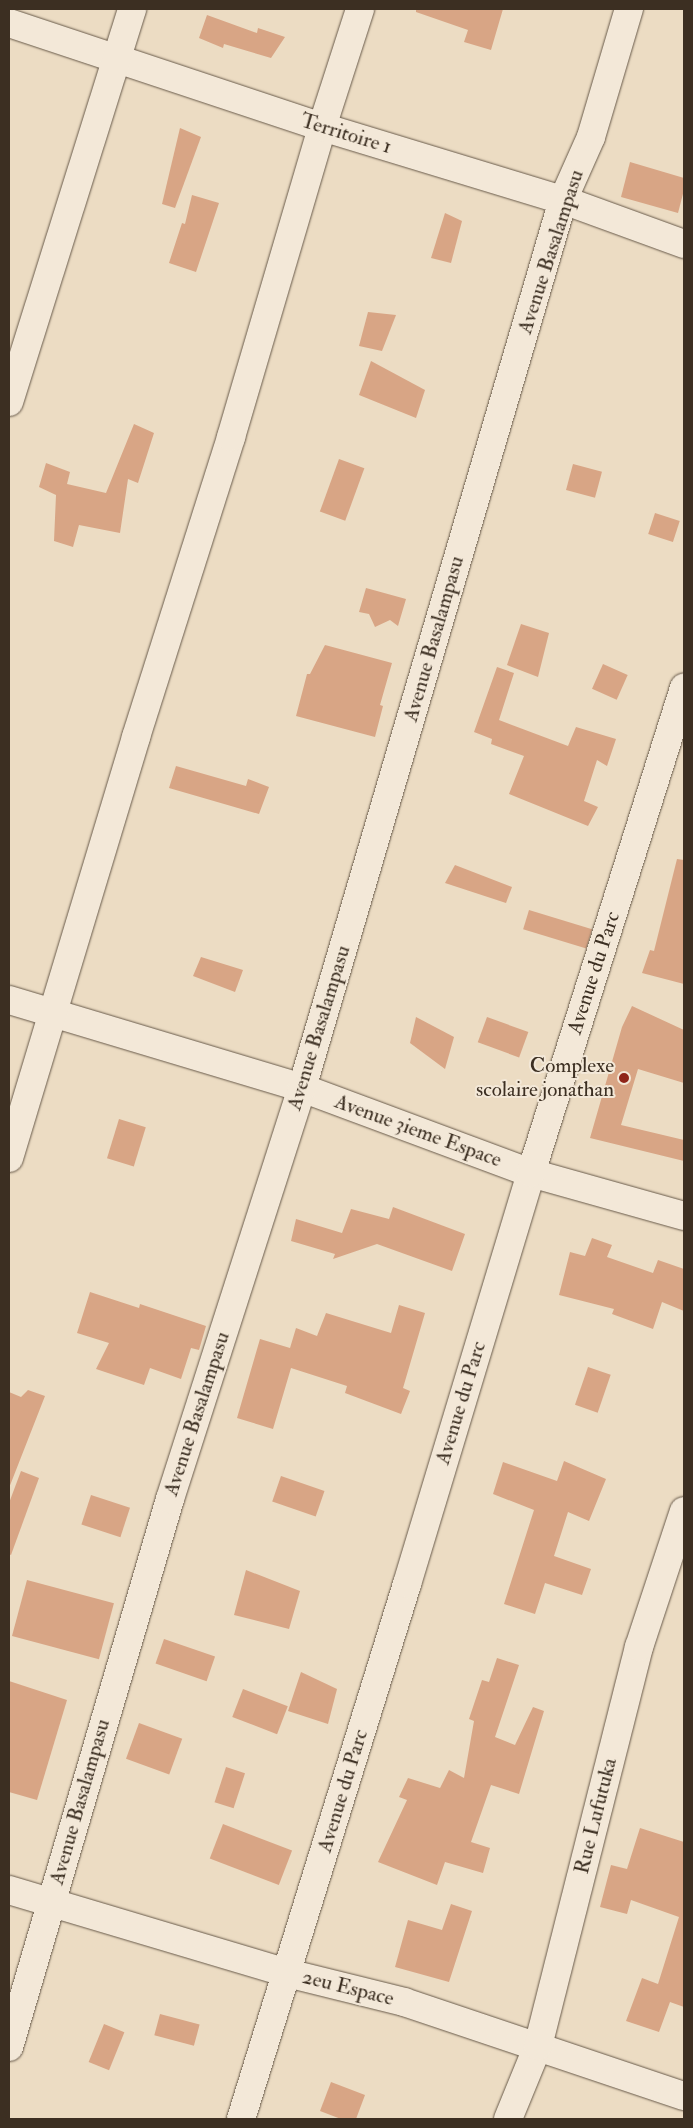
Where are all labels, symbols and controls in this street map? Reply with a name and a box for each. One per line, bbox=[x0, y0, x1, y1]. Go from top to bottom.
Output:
street label: Territoire 1 bbox=[298, 108, 394, 160]
street label: Avenue Basalampasu bbox=[513, 167, 589, 337]
street label: Avenue Basalampasu bbox=[398, 553, 470, 725]
street label: Avenue du Parc bbox=[562, 908, 626, 1038]
street label: Avenue Basalampasu bbox=[282, 943, 356, 1113]
place label: Complexe scolaire jonathan bbox=[476, 1053, 614, 1103]
marker: Complexe scolaire jonathan bbox=[618, 1072, 630, 1084]
street label: Avenue 3ieme Espace bbox=[331, 1089, 505, 1173]
street label: Avenue Basalampasu bbox=[159, 1329, 235, 1499]
street label: Avenue du Parc bbox=[430, 1338, 492, 1468]
street label: Avenue Basalampasu bbox=[44, 1716, 116, 1888]
street label: Avenue du Parc bbox=[312, 1726, 374, 1856]
street label: Rue Lufutuka bbox=[569, 1755, 623, 1877]
street label: 2eu Espace bbox=[300, 1964, 396, 2012]

